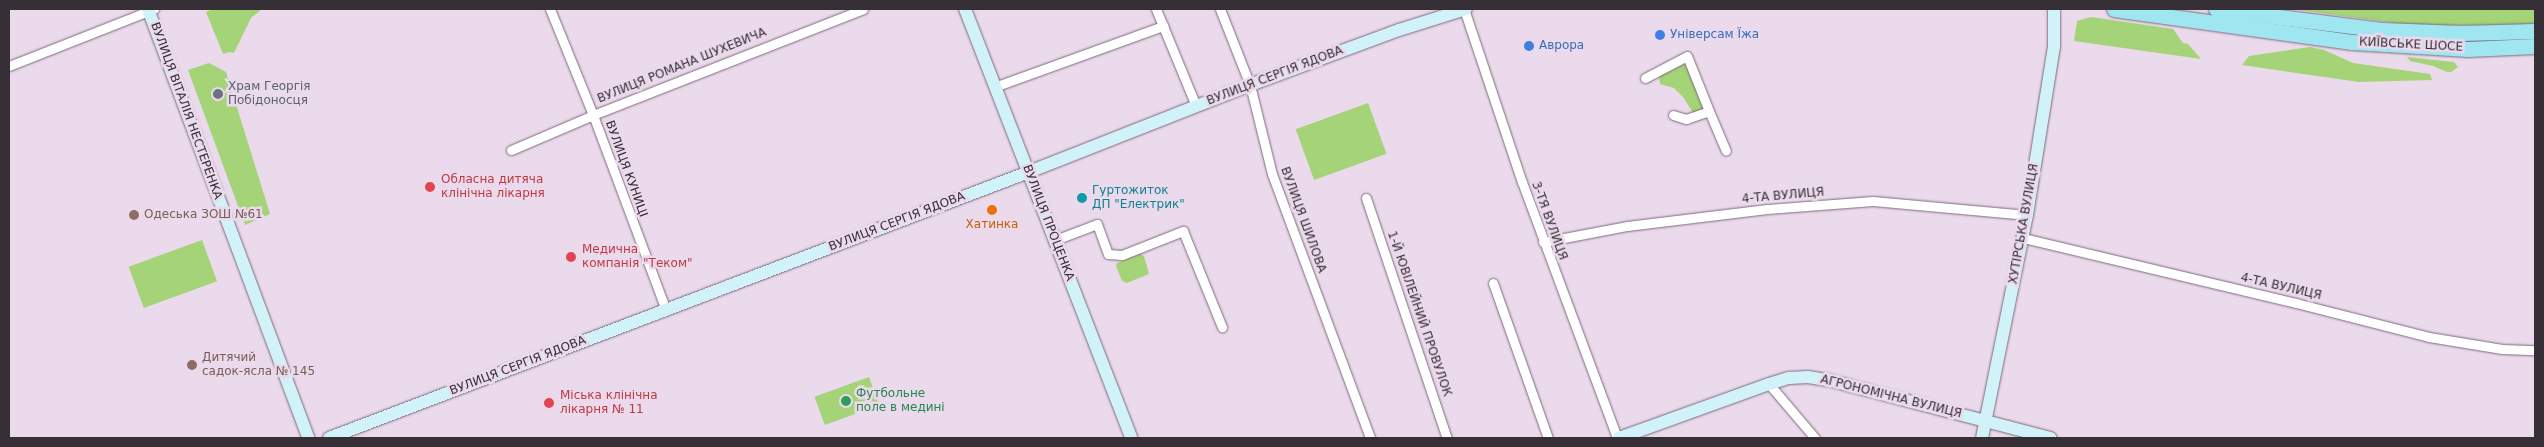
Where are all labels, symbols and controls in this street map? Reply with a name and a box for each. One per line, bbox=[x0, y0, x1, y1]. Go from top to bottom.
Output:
street label: ВУЛИЦЯ ВІТАЛІЯ НЕСТЕРЕНКА bbox=[147, 20, 225, 202]
street label: ВУЛИЦЯ РОМАНА ШУХЕВИЧА bbox=[595, 25, 769, 107]
place label: Універсам Їжа bbox=[1670, 28, 1759, 42]
marker: Універсам Їжа bbox=[1654, 29, 1666, 41]
street label: КИЇВСЬКЕ ШОСЕ bbox=[2359, 35, 2463, 55]
place label: Аврора bbox=[1539, 39, 1584, 53]
marker: Аврора bbox=[1523, 40, 1535, 52]
street label: ВУЛИЦЯ СЕРГІЯ ЯДОВА bbox=[1205, 43, 1345, 109]
place label: Храм Георгія Побідоносця bbox=[228, 80, 311, 108]
marker: Храм Георгія Побідоносця bbox=[212, 88, 224, 100]
street label: ВУЛИЦЯ КУНИЦІ bbox=[602, 119, 650, 219]
street label: ВУЛИЦЯ ПРОЦЕНКА bbox=[1019, 163, 1077, 283]
street label: ХУТІРСЬКА ВУЛИЦЯ bbox=[2006, 163, 2042, 285]
street label: ВУЛИЦЯ ШИЛОВА bbox=[1277, 165, 1329, 275]
place label: Обласна дитяча клінічна лікарня bbox=[441, 173, 545, 201]
marker: Обласна дитяча клінічна лікарня bbox=[423, 180, 437, 194]
street label: 3-ТЯ ВУЛИЦЯ bbox=[1528, 180, 1570, 262]
place label: Гуртожиток ДП "Електрик" bbox=[1092, 184, 1185, 212]
street label: 4-ТА ВУЛИЦЯ bbox=[1741, 185, 1825, 207]
street label: ВУЛИЦЯ СЕРГІЯ ЯДОВА bbox=[827, 189, 967, 255]
marker: Гуртожиток ДП "Електрик" bbox=[1076, 192, 1088, 204]
marker: Хатинка bbox=[986, 204, 998, 216]
place label: Одеська ЗОШ №61 bbox=[144, 208, 263, 222]
marker: Одеська ЗОШ №61 bbox=[128, 209, 140, 221]
place label: Хатинка bbox=[966, 218, 1018, 232]
street label: 1-Й ЮВІЛЕЙНИЙ ПРОВУЛОК bbox=[1384, 229, 1454, 399]
place label: Медична компанія "Теком" bbox=[582, 243, 692, 271]
marker: Медична компанія "Теком" bbox=[564, 250, 578, 264]
street label: 4-ТА ВУЛИЦЯ bbox=[2239, 271, 2323, 303]
street label: ВУЛИЦЯ СЕРГІЯ ЯДОВА bbox=[448, 333, 588, 399]
place label: Дитячий садок-ясла № 145 bbox=[202, 351, 315, 379]
marker: Дитячий садок-ясла № 145 bbox=[186, 359, 198, 371]
street label: АГРОНОМІЧНА ВУЛИЦЯ bbox=[1819, 372, 1963, 422]
place label: Футбольне поле в медині bbox=[856, 387, 945, 415]
place label: Міська клінічна лікарня № 11 bbox=[560, 389, 657, 417]
marker: Футбольне поле в медині bbox=[840, 395, 852, 407]
marker: Міська клінічна лікарня № 11 bbox=[542, 396, 556, 410]

